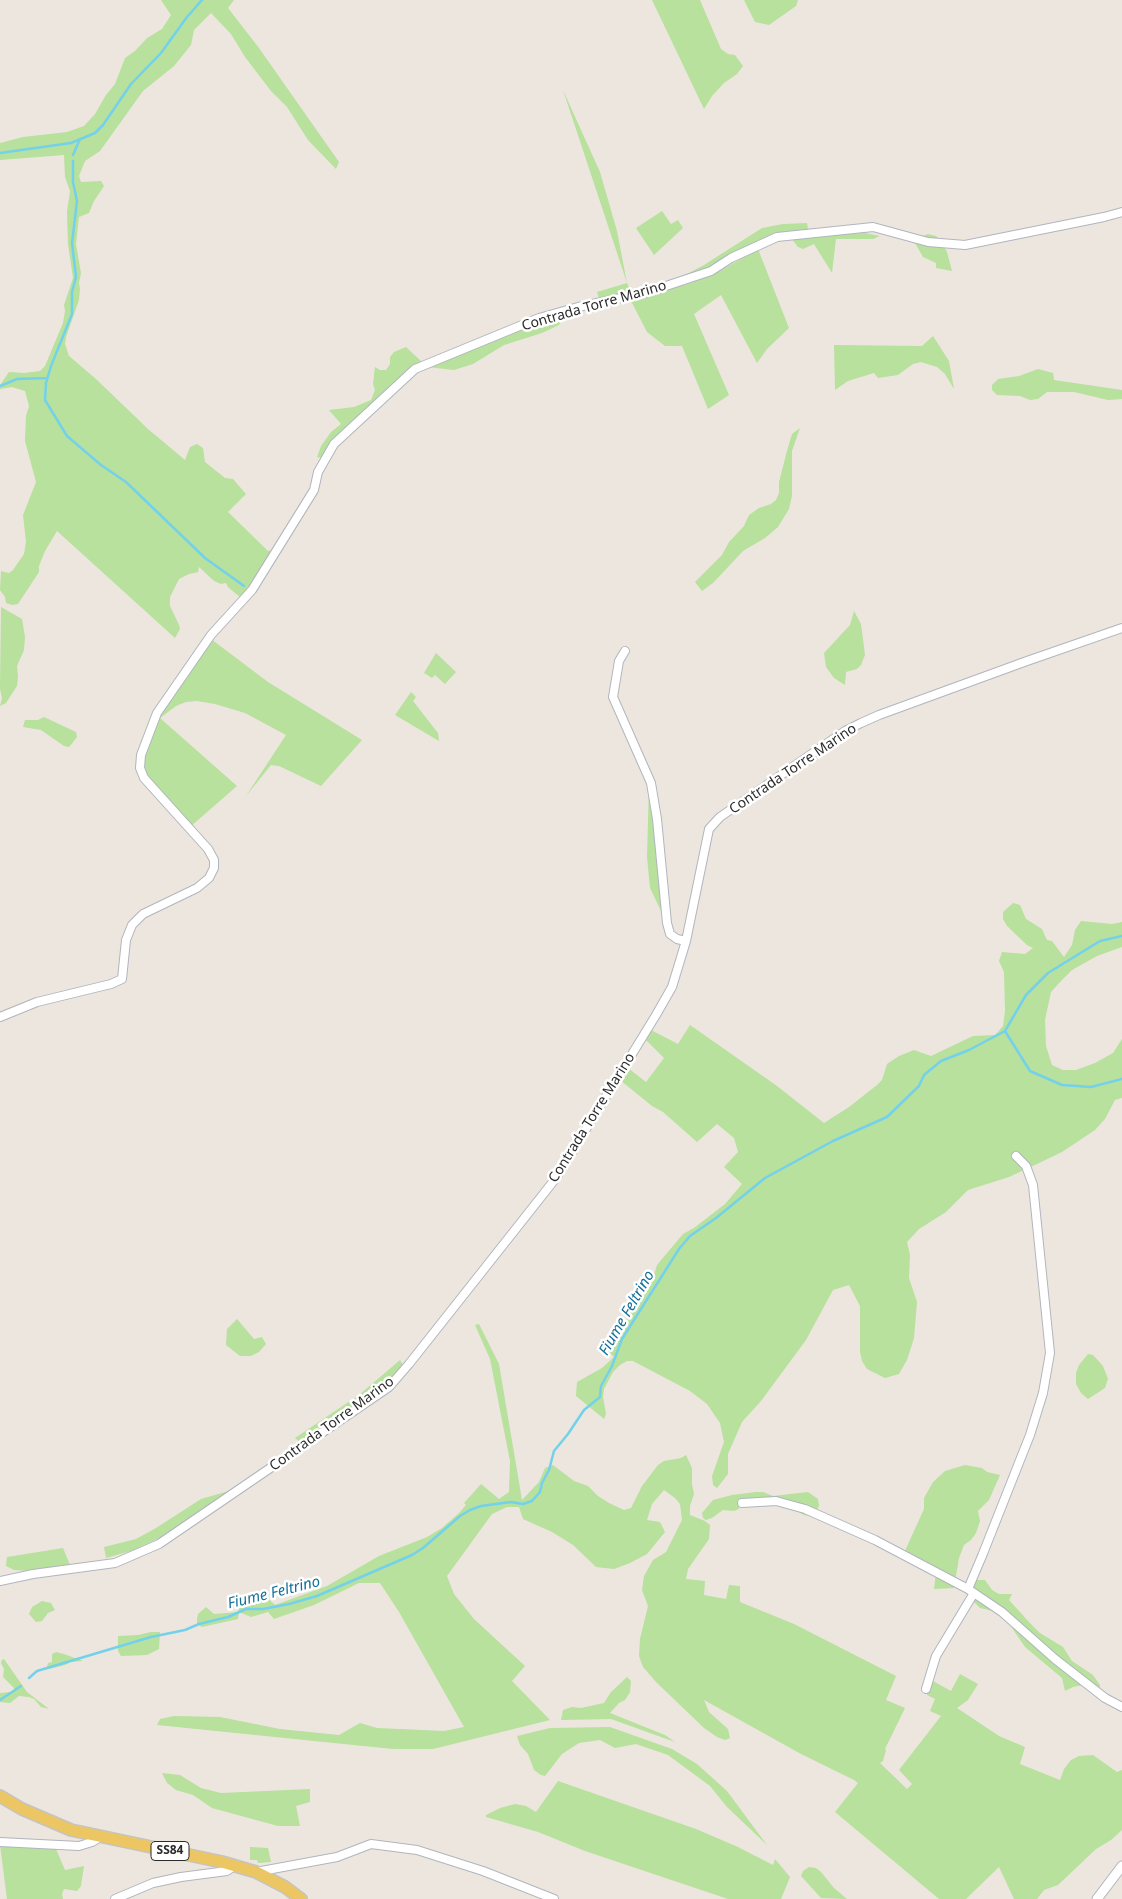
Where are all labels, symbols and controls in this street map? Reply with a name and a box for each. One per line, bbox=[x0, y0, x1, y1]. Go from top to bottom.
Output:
street label: Contrada Torre Marino bbox=[520, 277, 668, 335]
street label: Contrada Torre Marino bbox=[726, 720, 860, 818]
street label: Contrada Torre Marino bbox=[545, 1050, 639, 1186]
water label: Fiume Feltrino bbox=[596, 1268, 658, 1358]
street label: Contrada Torre Marino bbox=[267, 1373, 397, 1475]
water label: Fiume Feltrino bbox=[226, 1573, 322, 1613]
road number: SS84 bbox=[151, 1842, 189, 1860]

